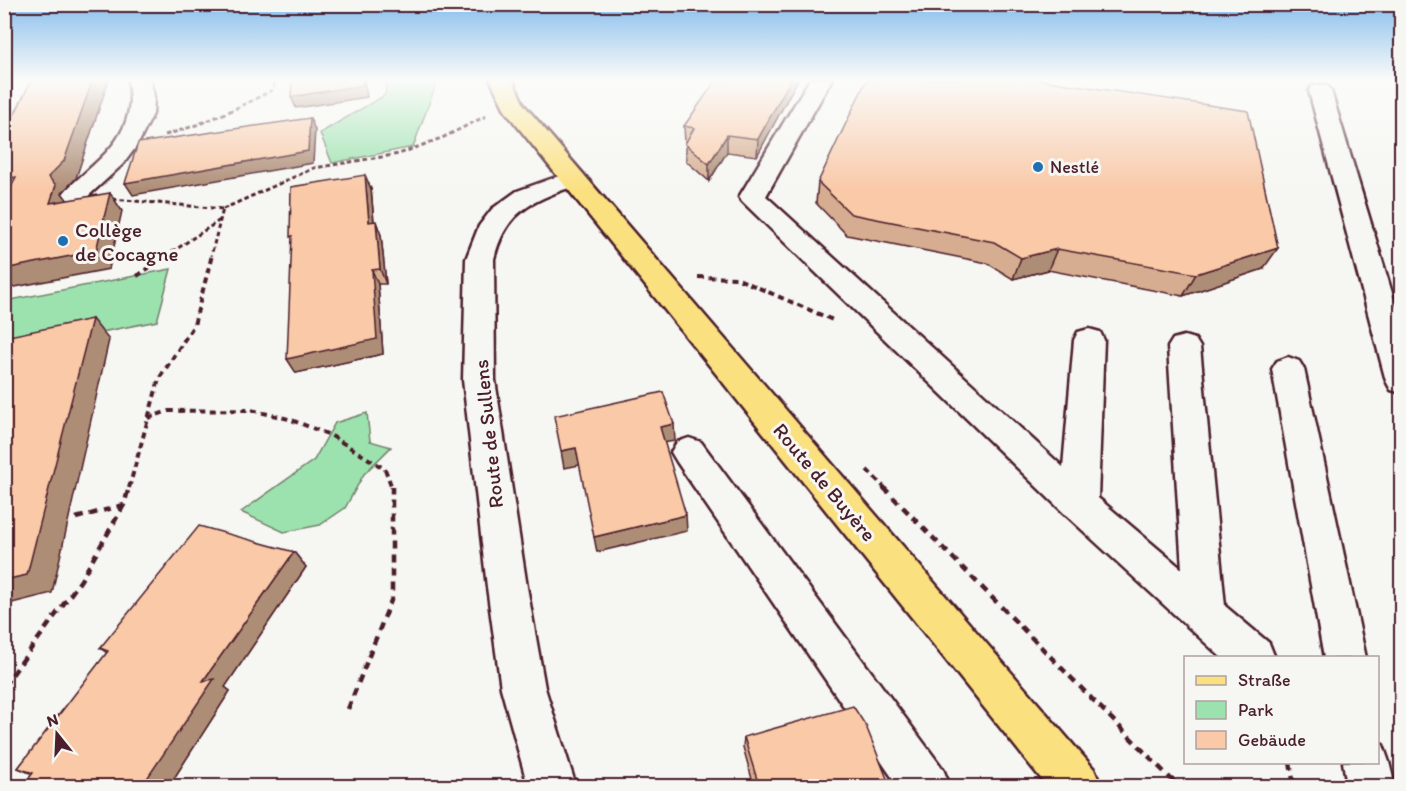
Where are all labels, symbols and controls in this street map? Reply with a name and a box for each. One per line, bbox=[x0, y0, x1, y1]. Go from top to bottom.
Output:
place label: Nestlé bbox=[1050, 156, 1099, 178]
marker: Nestlé bbox=[1031, 160, 1045, 174]
place label: Collège de Cocagne bbox=[75, 217, 179, 266]
marker: Collège de Cocagne bbox=[56, 234, 70, 248]
street label: Route de Sullens bbox=[468, 358, 508, 510]
street label: Route de Buyère bbox=[768, 418, 882, 546]
legend bbox=[1184, 656, 1379, 764]
text: Straße bbox=[1238, 669, 1291, 691]
text: Park bbox=[1238, 699, 1273, 721]
north arrow bbox=[27, 704, 87, 764]
text: N bbox=[44, 710, 61, 731]
text: Gebäude bbox=[1238, 729, 1306, 751]

